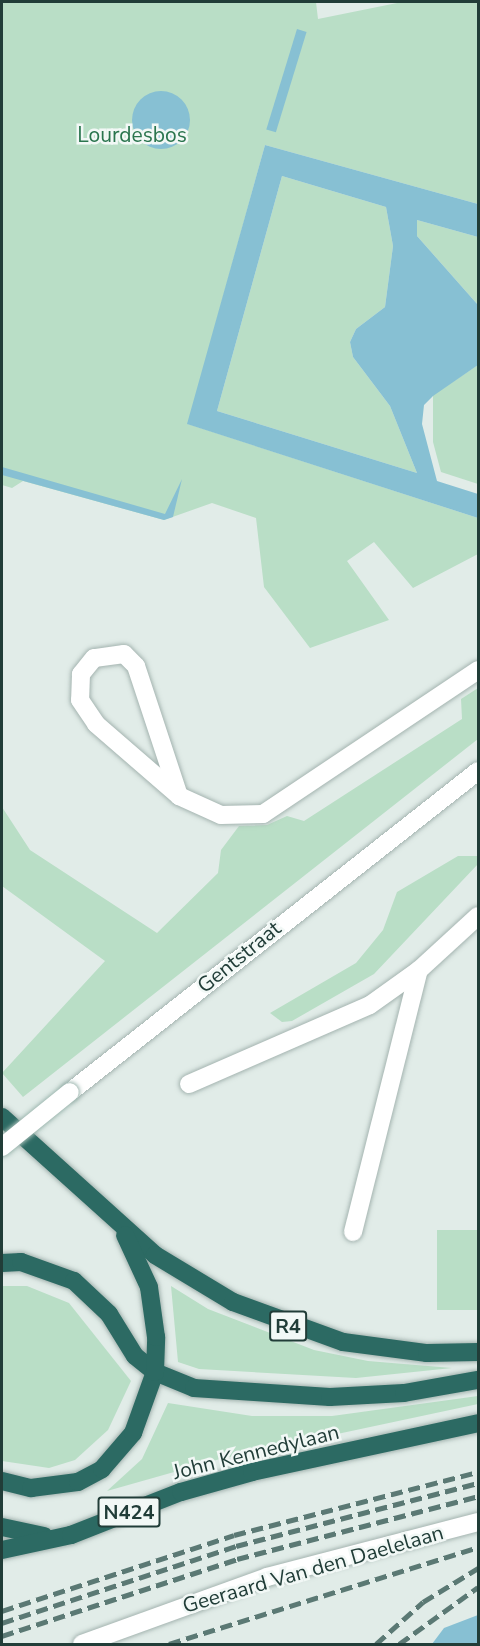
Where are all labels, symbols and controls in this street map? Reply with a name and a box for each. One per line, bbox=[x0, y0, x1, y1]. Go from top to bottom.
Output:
park label: Lourdesbos bbox=[77, 122, 187, 148]
street label: Gentstraat bbox=[192, 916, 286, 998]
road number: R4 bbox=[268, 1309, 308, 1343]
street label: John Kennedylaan bbox=[170, 1419, 342, 1485]
road number: N424 bbox=[98, 1495, 160, 1529]
street label: Geeraard Van den Daelelaan bbox=[180, 1520, 446, 1618]

